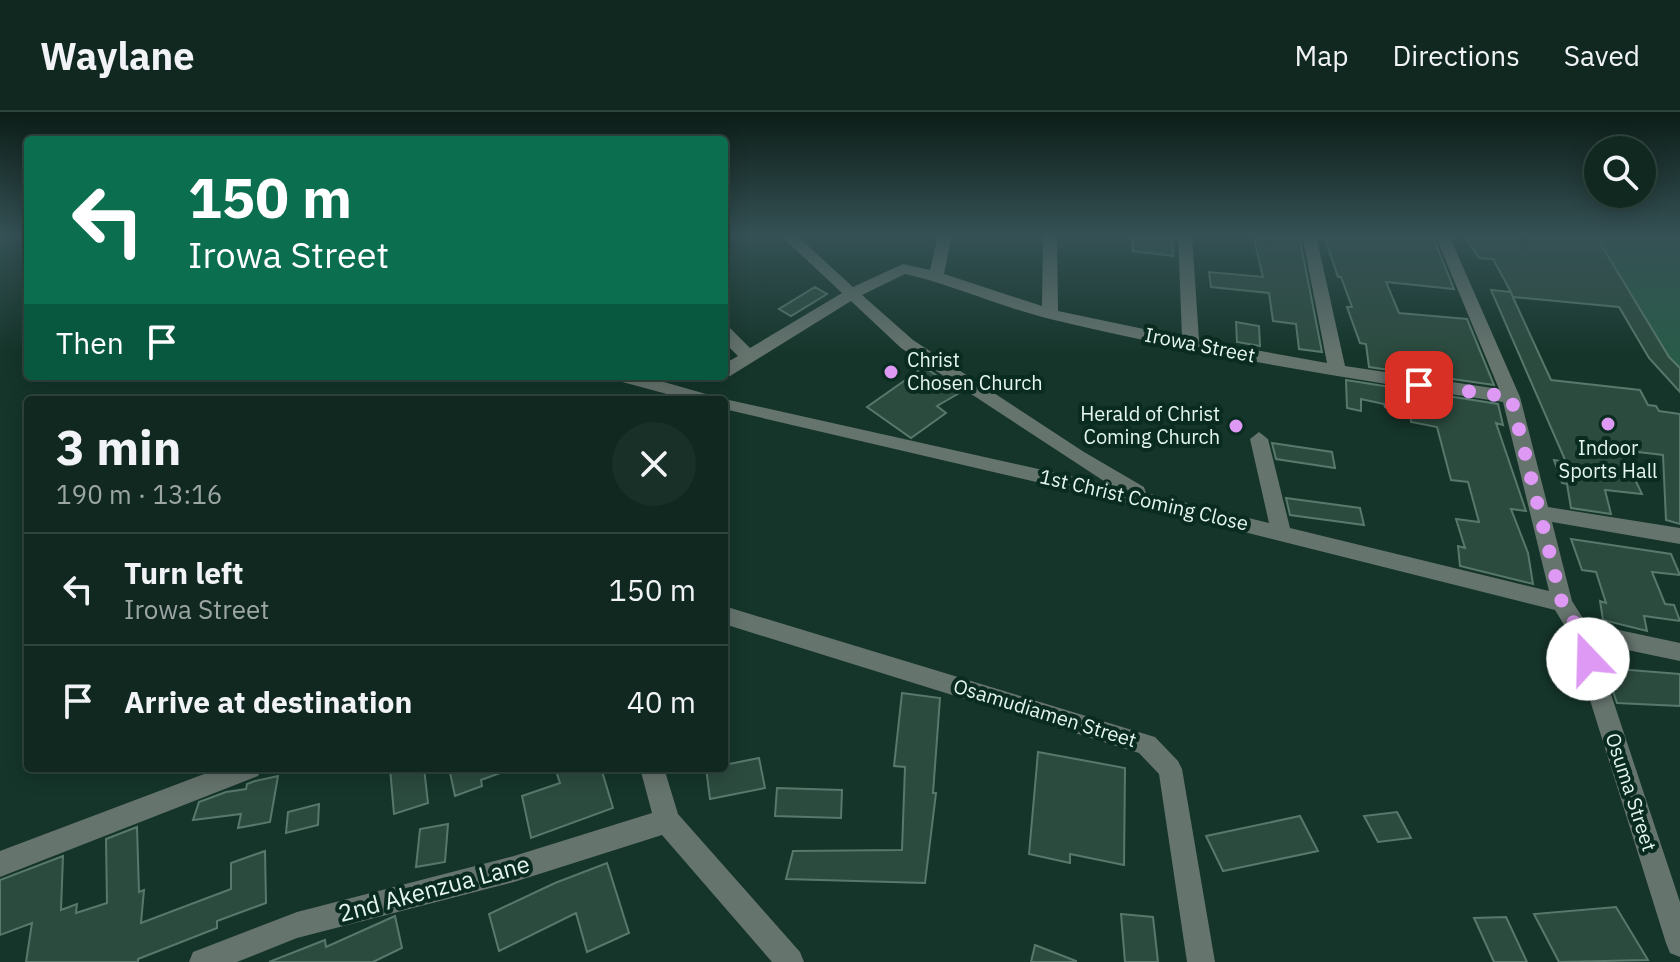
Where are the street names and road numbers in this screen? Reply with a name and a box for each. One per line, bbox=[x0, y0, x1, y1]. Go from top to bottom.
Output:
street label: Irowa Street bbox=[1143, 321, 1258, 368]
street label: 1st Christ Coming Close bbox=[1037, 462, 1251, 537]
street label: Osamudiamen Street bbox=[950, 672, 1140, 753]
street label: Osuma Street bbox=[1600, 729, 1663, 854]
street label: 2nd Akenzua Lane bbox=[334, 847, 533, 929]

